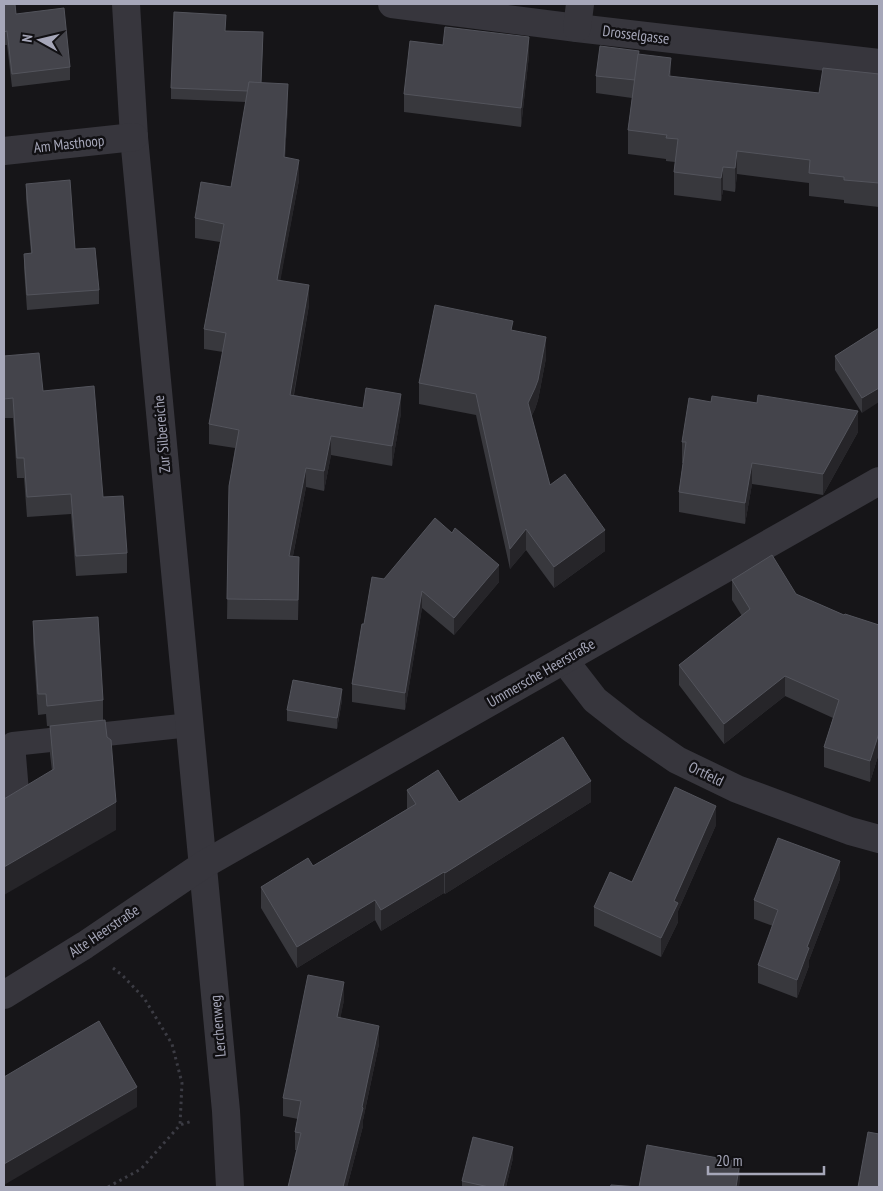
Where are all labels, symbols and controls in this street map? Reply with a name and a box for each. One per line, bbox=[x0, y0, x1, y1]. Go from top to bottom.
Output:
north arrow bbox=[15, 15, 65, 65]
street label: Drosselgasse bbox=[602, 21, 671, 48]
text: N bbox=[18, 33, 37, 43]
street label: Am Masthoop bbox=[33, 130, 105, 157]
street label: Zur Silbereiche bbox=[149, 395, 174, 474]
street label: Ummersche Heerstraße bbox=[483, 634, 598, 711]
street label: Ortfeld bbox=[686, 757, 727, 790]
street label: Alte Heerstraße bbox=[65, 900, 143, 961]
street label: Lerchenweg bbox=[205, 994, 230, 1058]
scale bar bbox=[708, 1144, 824, 1176]
text: 20 m bbox=[716, 1151, 742, 1170]

